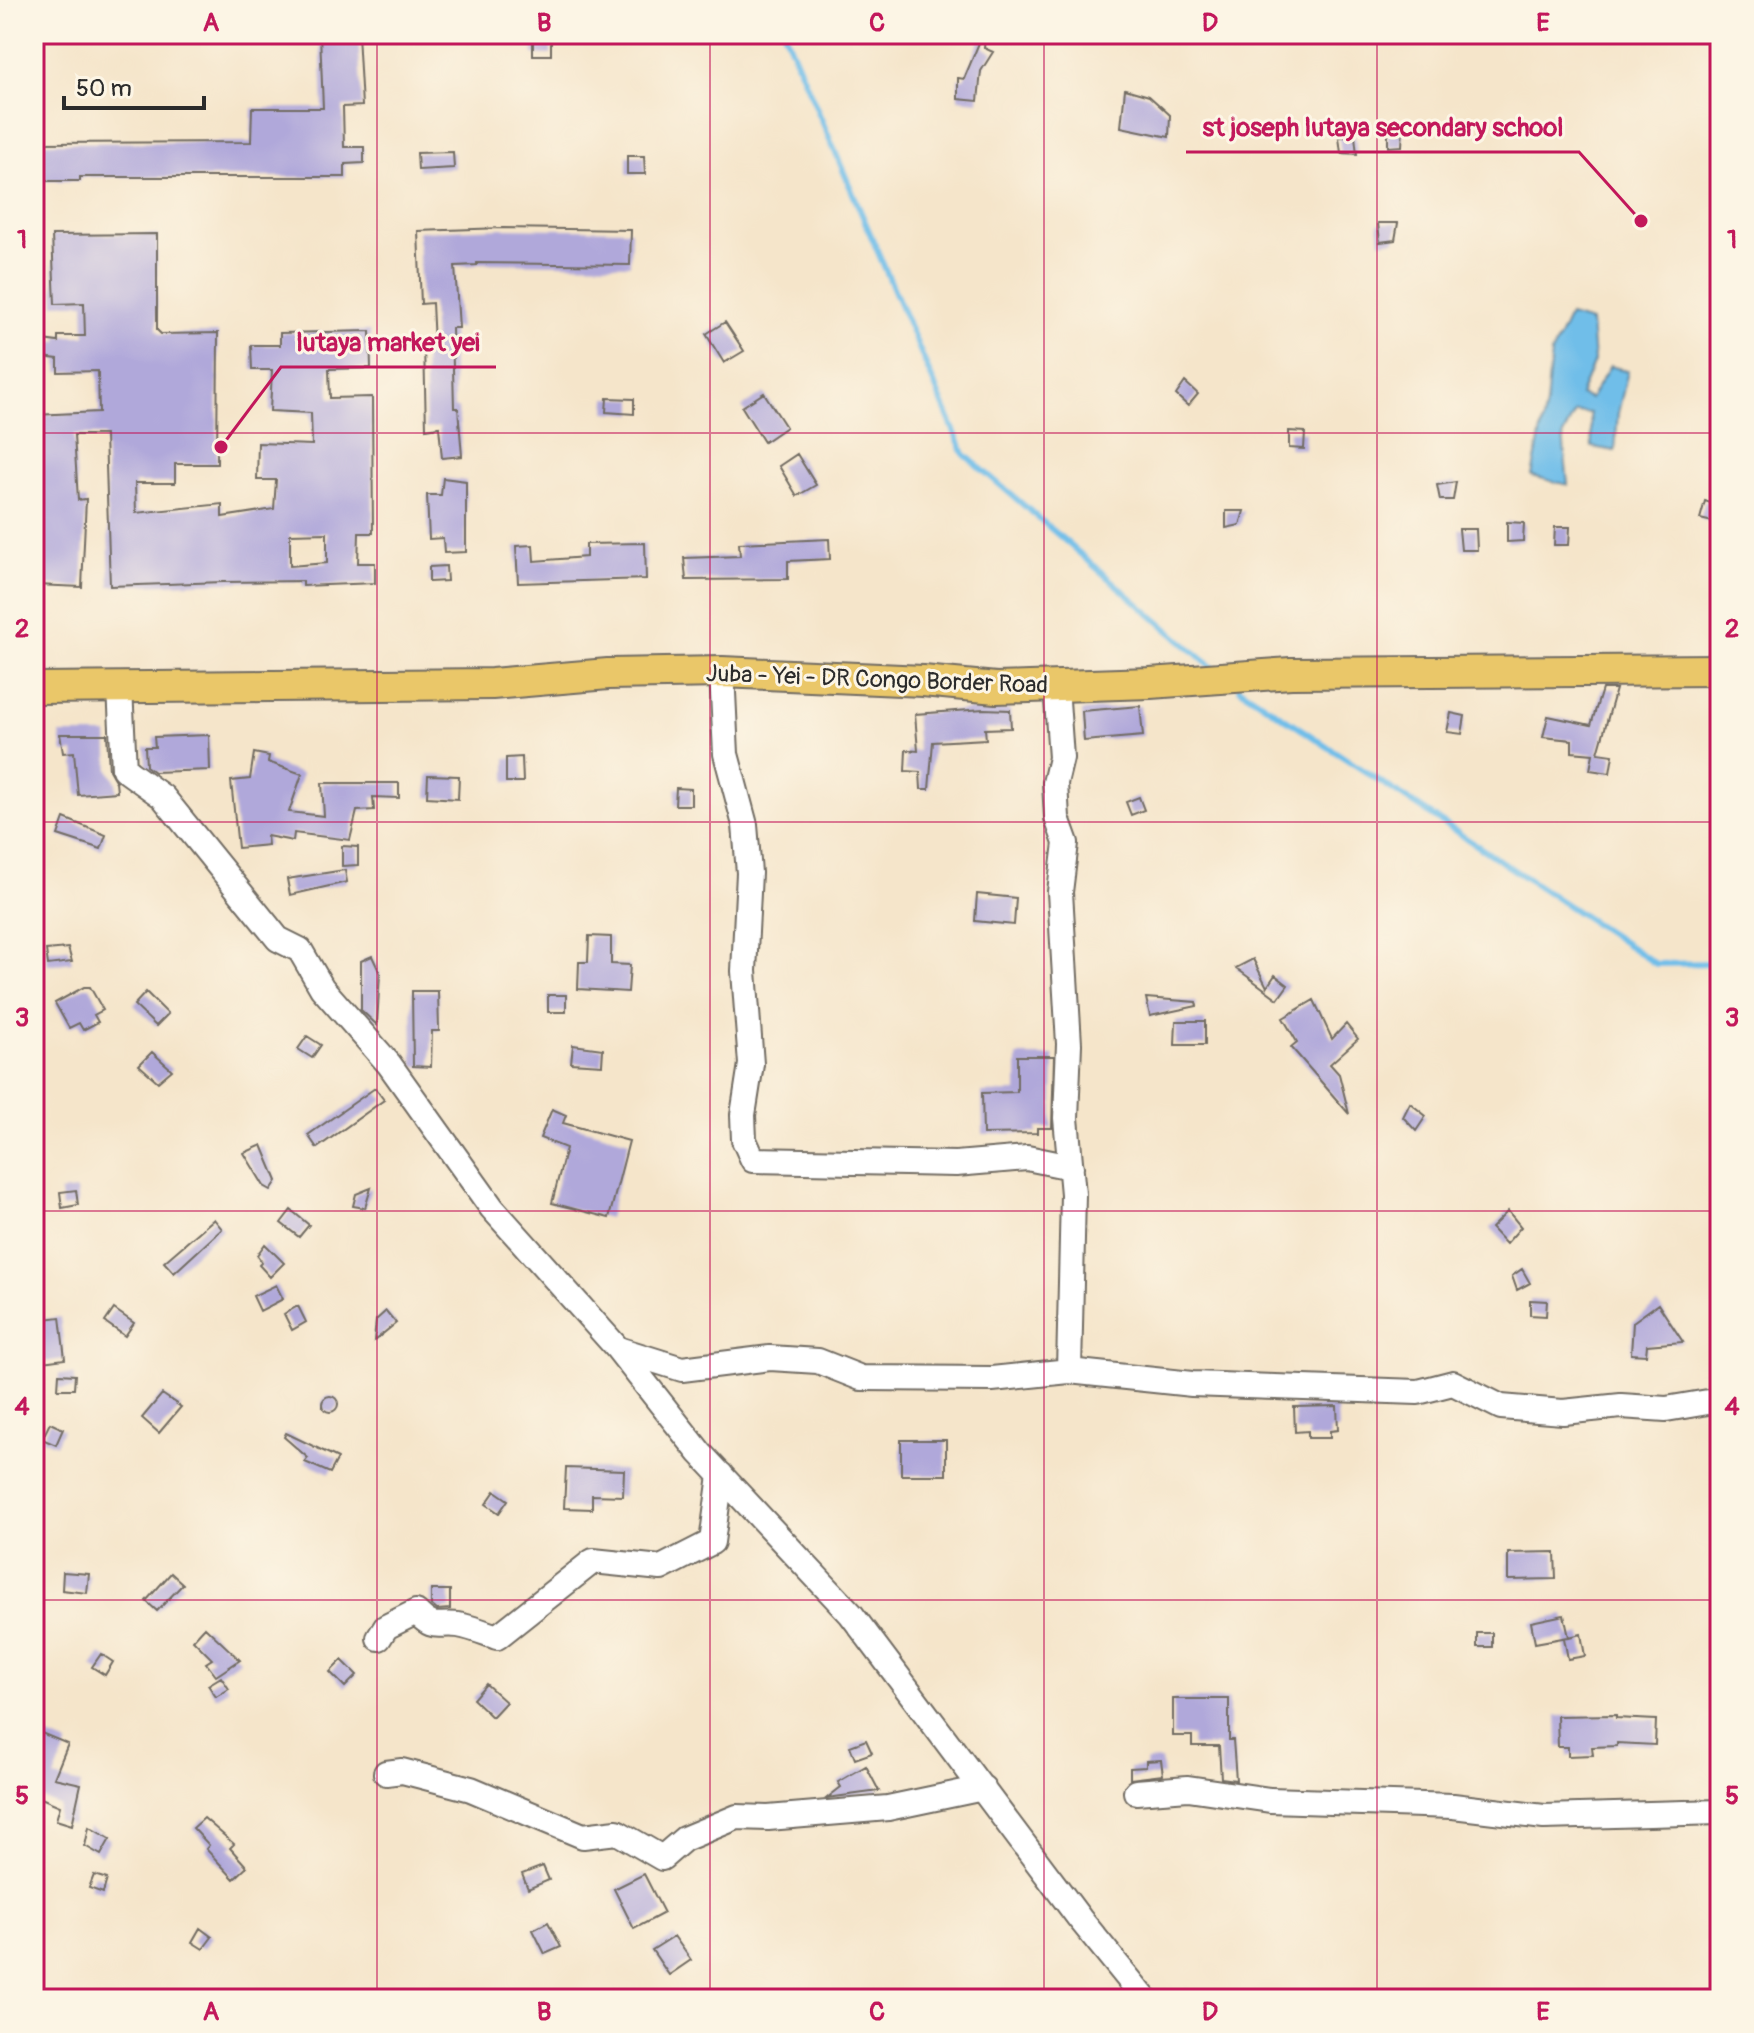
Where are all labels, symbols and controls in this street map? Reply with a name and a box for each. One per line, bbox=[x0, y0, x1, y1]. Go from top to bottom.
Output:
text: A bbox=[203, 7, 220, 39]
text: B bbox=[537, 7, 551, 39]
text: C bbox=[869, 7, 885, 39]
text: D bbox=[1202, 7, 1218, 39]
text: E bbox=[1536, 7, 1550, 39]
scale bar bbox=[64, 60, 204, 110]
text: 50 m bbox=[76, 74, 132, 103]
callout: st joseph lutaya secondary school bbox=[1186, 102, 1579, 152]
text: st joseph lutaya secondary school bbox=[1203, 112, 1563, 144]
text: 1 bbox=[17, 224, 27, 256]
text: 1 bbox=[1727, 224, 1737, 256]
callout: lutaya market yei bbox=[281, 317, 496, 367]
text: lutaya market yei bbox=[296, 327, 480, 359]
text: 2 bbox=[15, 613, 29, 645]
text: 2 bbox=[1725, 613, 1739, 645]
street label: Juba - Yei - DR Congo Border Road bbox=[705, 659, 1049, 700]
text: 3 bbox=[15, 1002, 29, 1034]
text: 3 bbox=[1725, 1002, 1739, 1034]
text: 4 bbox=[14, 1391, 30, 1423]
text: 4 bbox=[1724, 1391, 1740, 1423]
text: 5 bbox=[15, 1780, 29, 1812]
text: 5 bbox=[1725, 1780, 1739, 1812]
text: A bbox=[203, 1996, 220, 2028]
text: B bbox=[537, 1996, 551, 2028]
text: C bbox=[869, 1996, 885, 2028]
text: D bbox=[1202, 1996, 1218, 2028]
text: E bbox=[1536, 1996, 1550, 2028]

